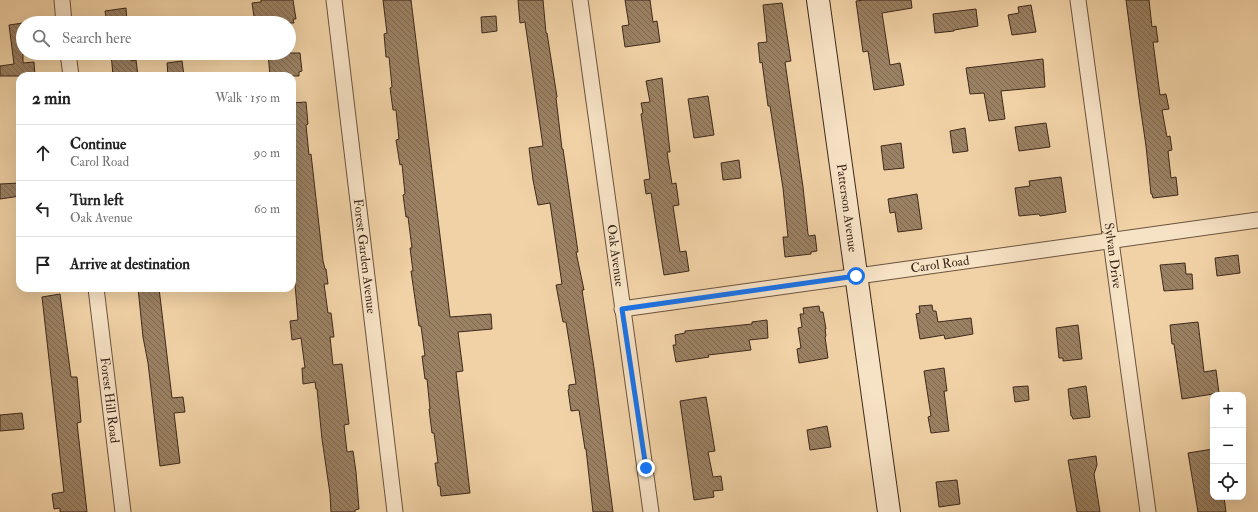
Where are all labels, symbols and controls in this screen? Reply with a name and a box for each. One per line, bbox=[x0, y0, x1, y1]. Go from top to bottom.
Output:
search box bbox=[16, 16, 296, 60]
icon: search bbox=[30, 27, 52, 49]
text: Search here bbox=[62, 29, 131, 48]
text: 2 min bbox=[32, 88, 71, 109]
text: Walk · 150 m bbox=[215, 90, 280, 106]
text: Continue bbox=[70, 135, 126, 154]
icon: ahead bbox=[32, 142, 54, 164]
text: 90 m bbox=[254, 145, 280, 161]
text: Carol Road bbox=[70, 154, 129, 170]
street label: Patterson Avenue bbox=[833, 163, 861, 254]
text: Turn left bbox=[70, 191, 124, 210]
icon: left bbox=[32, 198, 54, 220]
street label: Forest Garden Avenue bbox=[350, 198, 379, 315]
text: 60 m bbox=[254, 201, 280, 217]
text: Oak Avenue bbox=[70, 210, 133, 226]
street label: Sylvan Drive bbox=[1101, 222, 1125, 290]
street label: Oak Avenue bbox=[603, 223, 628, 288]
street label: Carol Road bbox=[910, 252, 971, 277]
icon: arrive bbox=[32, 254, 54, 276]
text: Arrive at destination bbox=[70, 255, 190, 274]
route start bbox=[847, 267, 865, 285]
street label: Forest Hill Road bbox=[96, 356, 123, 445]
map controls bbox=[1210, 392, 1246, 500]
button: + bbox=[1210, 392, 1246, 428]
button: − bbox=[1210, 428, 1246, 464]
route end bbox=[637, 459, 655, 477]
button: locate bbox=[1210, 464, 1246, 500]

